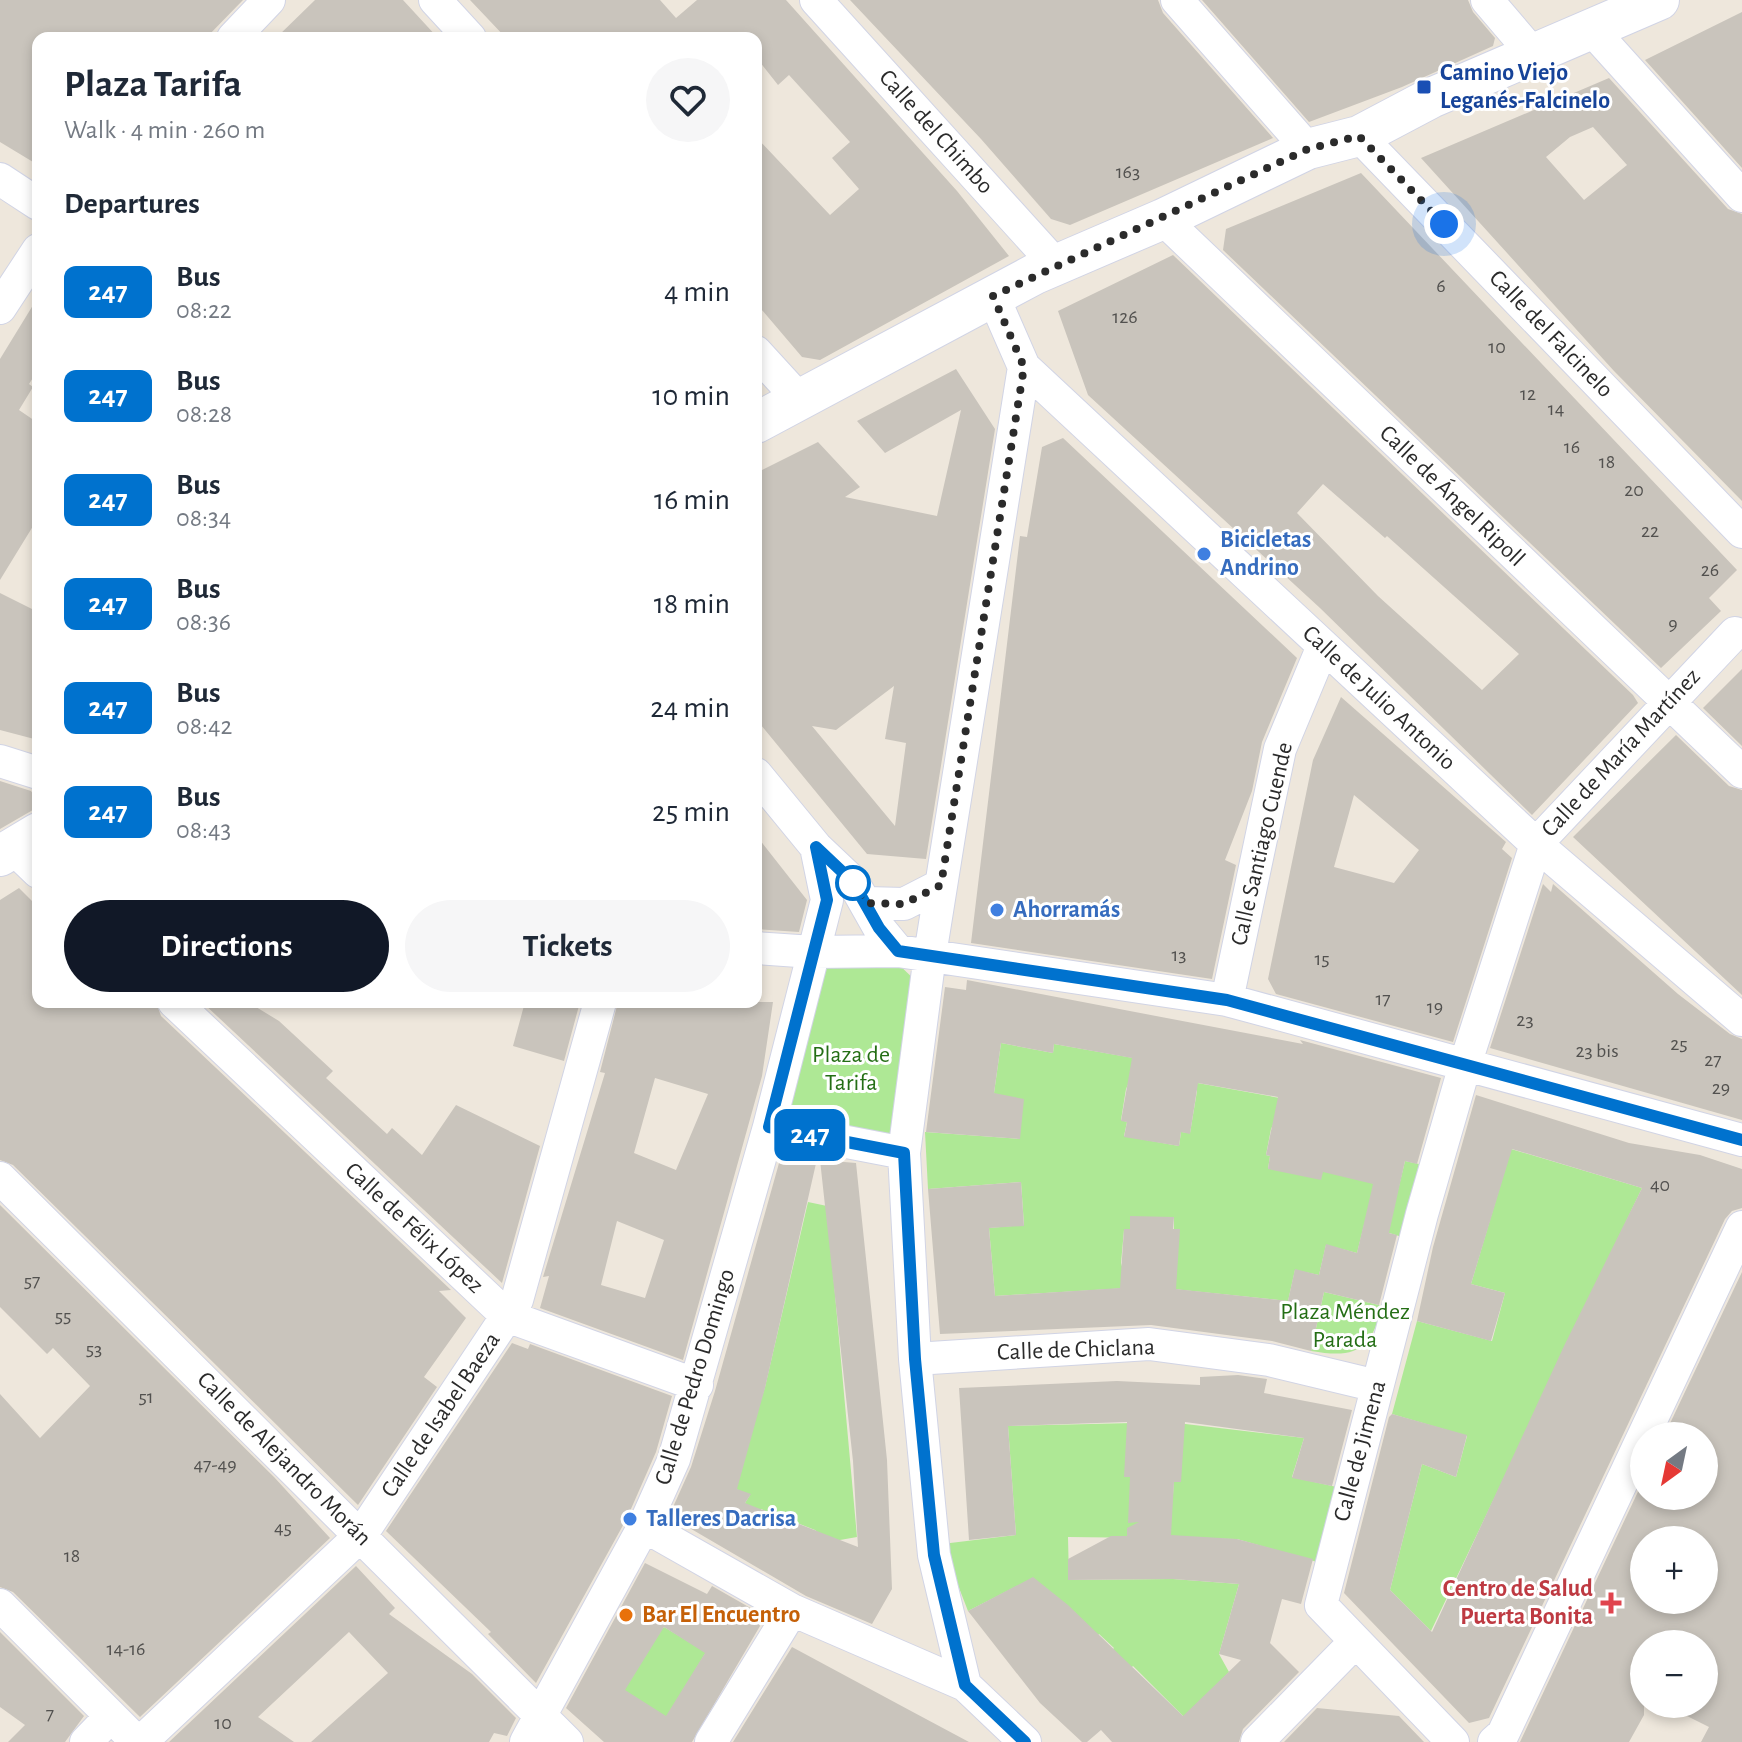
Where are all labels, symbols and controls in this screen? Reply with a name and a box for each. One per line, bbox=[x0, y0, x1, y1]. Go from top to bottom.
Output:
button: heart bbox=[646, 58, 730, 142]
place label: Camino Viejo Leganés-Falcinelo bbox=[1440, 61, 1610, 113]
street label: Calle del Chimbo bbox=[874, 65, 998, 199]
text: Plaza Tarifa bbox=[64, 66, 242, 104]
marker: Camino Viejo Leganés-Falcinelo bbox=[1415, 78, 1433, 96]
text: Walk · 4 min · 260 m bbox=[64, 117, 265, 143]
house number: 163 bbox=[1116, 162, 1140, 182]
text: Departures bbox=[64, 189, 200, 219]
your location bbox=[1424, 204, 1464, 244]
text: Bus bbox=[176, 262, 221, 292]
street label: Calle del Falcinelo bbox=[1484, 266, 1618, 402]
house number: 6 bbox=[1436, 276, 1446, 296]
text: 4 min bbox=[664, 277, 730, 307]
text: 247 bbox=[88, 278, 128, 306]
text: 08:22 bbox=[176, 297, 232, 323]
house number: 126 bbox=[1112, 307, 1138, 327]
house number: 10 bbox=[1488, 337, 1506, 357]
text: Bus bbox=[176, 366, 221, 396]
text: 10 min bbox=[652, 381, 730, 411]
text: 247 bbox=[88, 382, 128, 410]
house number: 12 bbox=[1520, 384, 1536, 404]
house number: 14 bbox=[1548, 399, 1564, 419]
text: 08:28 bbox=[176, 401, 232, 427]
street label: Calle de Ángel Ripoll bbox=[1375, 419, 1531, 571]
house number: 16 bbox=[1564, 437, 1580, 457]
house number: 18 bbox=[1599, 452, 1615, 472]
text: Bus bbox=[176, 470, 221, 500]
house number: 20 bbox=[1624, 480, 1644, 500]
text: 16 min bbox=[654, 485, 730, 515]
text: 247 bbox=[88, 486, 128, 514]
text: 08:34 bbox=[176, 505, 231, 531]
house number: 22 bbox=[1641, 521, 1659, 541]
place label: Bicicletas Andrino bbox=[1220, 528, 1311, 580]
marker: Bicicletas Andrino bbox=[1195, 545, 1213, 563]
house number: 26 bbox=[1701, 560, 1719, 580]
text: Bus bbox=[176, 574, 221, 604]
text: 18 min bbox=[654, 589, 730, 619]
text: 247 bbox=[88, 590, 128, 618]
text: 08:36 bbox=[176, 609, 231, 635]
house number: 9 bbox=[1668, 614, 1678, 634]
street label: Calle de Julio Antonio bbox=[1298, 621, 1460, 775]
street label: Calle de María Martínez bbox=[1537, 664, 1705, 842]
text: Bus bbox=[176, 678, 221, 708]
text: 24 min bbox=[650, 693, 730, 723]
text: 247 bbox=[88, 694, 128, 722]
text: 08:42 bbox=[176, 713, 232, 739]
street label: Calle Santiago Cuende bbox=[1227, 740, 1297, 948]
text: Bus bbox=[176, 782, 221, 812]
text: 25 min bbox=[652, 797, 730, 827]
text: 247 bbox=[88, 798, 128, 826]
text: 08:43 bbox=[176, 817, 231, 843]
unlabelled marker bbox=[836, 866, 870, 900]
place label: Ahorramás bbox=[1013, 898, 1120, 922]
button: Directions bbox=[64, 900, 389, 992]
button: Tickets bbox=[405, 900, 730, 992]
marker: Ahorramás bbox=[988, 901, 1006, 919]
house number: 13 bbox=[1171, 945, 1187, 965]
house number: 15 bbox=[1314, 949, 1330, 969]
house number: 17 bbox=[1375, 989, 1391, 1009]
house number: 19 bbox=[1427, 997, 1443, 1017]
house number: 23 bbox=[1516, 1010, 1534, 1030]
house number: 25 bbox=[1670, 1034, 1688, 1054]
house number: 23 bis bbox=[1575, 1041, 1619, 1061]
park label: Plaza de Tarifa bbox=[812, 1043, 890, 1095]
house number: 27 bbox=[1704, 1050, 1722, 1070]
house number: 29 bbox=[1712, 1078, 1730, 1098]
line badge: 247 bbox=[764, 1109, 856, 1161]
text: 247 bbox=[790, 1121, 830, 1149]
street label: Calle de Félix López bbox=[340, 1158, 488, 1298]
house number: 40 bbox=[1650, 1175, 1670, 1195]
street label: Calle de Pedro Domingo bbox=[651, 1266, 739, 1488]
house number: 57 bbox=[24, 1271, 40, 1291]
park label: Plaza Méndez Parada bbox=[1280, 1300, 1410, 1352]
house number: 55 bbox=[55, 1306, 71, 1326]
street label: Calle de Isabel Baeza bbox=[377, 1328, 505, 1502]
street label: Calle de Chiclana bbox=[997, 1335, 1155, 1365]
house number: 53 bbox=[86, 1339, 102, 1359]
street label: Calle de Alejandro Morán bbox=[192, 1367, 376, 1551]
street label: Calle de Jimena bbox=[1330, 1378, 1390, 1524]
house number: 51 bbox=[138, 1387, 154, 1407]
north arrow bbox=[1630, 1422, 1718, 1510]
map controls bbox=[1630, 1422, 1718, 1718]
house number: 47-49 bbox=[193, 1455, 237, 1475]
place label: Talleres Dacrisa bbox=[646, 1507, 796, 1531]
marker: Talleres Dacrisa bbox=[621, 1510, 639, 1528]
house number: 45 bbox=[274, 1518, 292, 1538]
button: + bbox=[1630, 1526, 1718, 1614]
house number: 18 bbox=[64, 1546, 80, 1566]
place label: Centro de Salud Puerta Bonita bbox=[1443, 1577, 1593, 1629]
marker: Centro de Salud Puerta Bonita bbox=[1600, 1592, 1622, 1614]
place label: Bar El Encuentro bbox=[642, 1603, 801, 1627]
marker: Bar El Encuentro bbox=[617, 1606, 635, 1624]
button: − bbox=[1630, 1630, 1718, 1718]
house number: 14-16 bbox=[107, 1639, 145, 1659]
house number: 7 bbox=[46, 1704, 54, 1724]
house number: 10 bbox=[214, 1713, 232, 1733]

